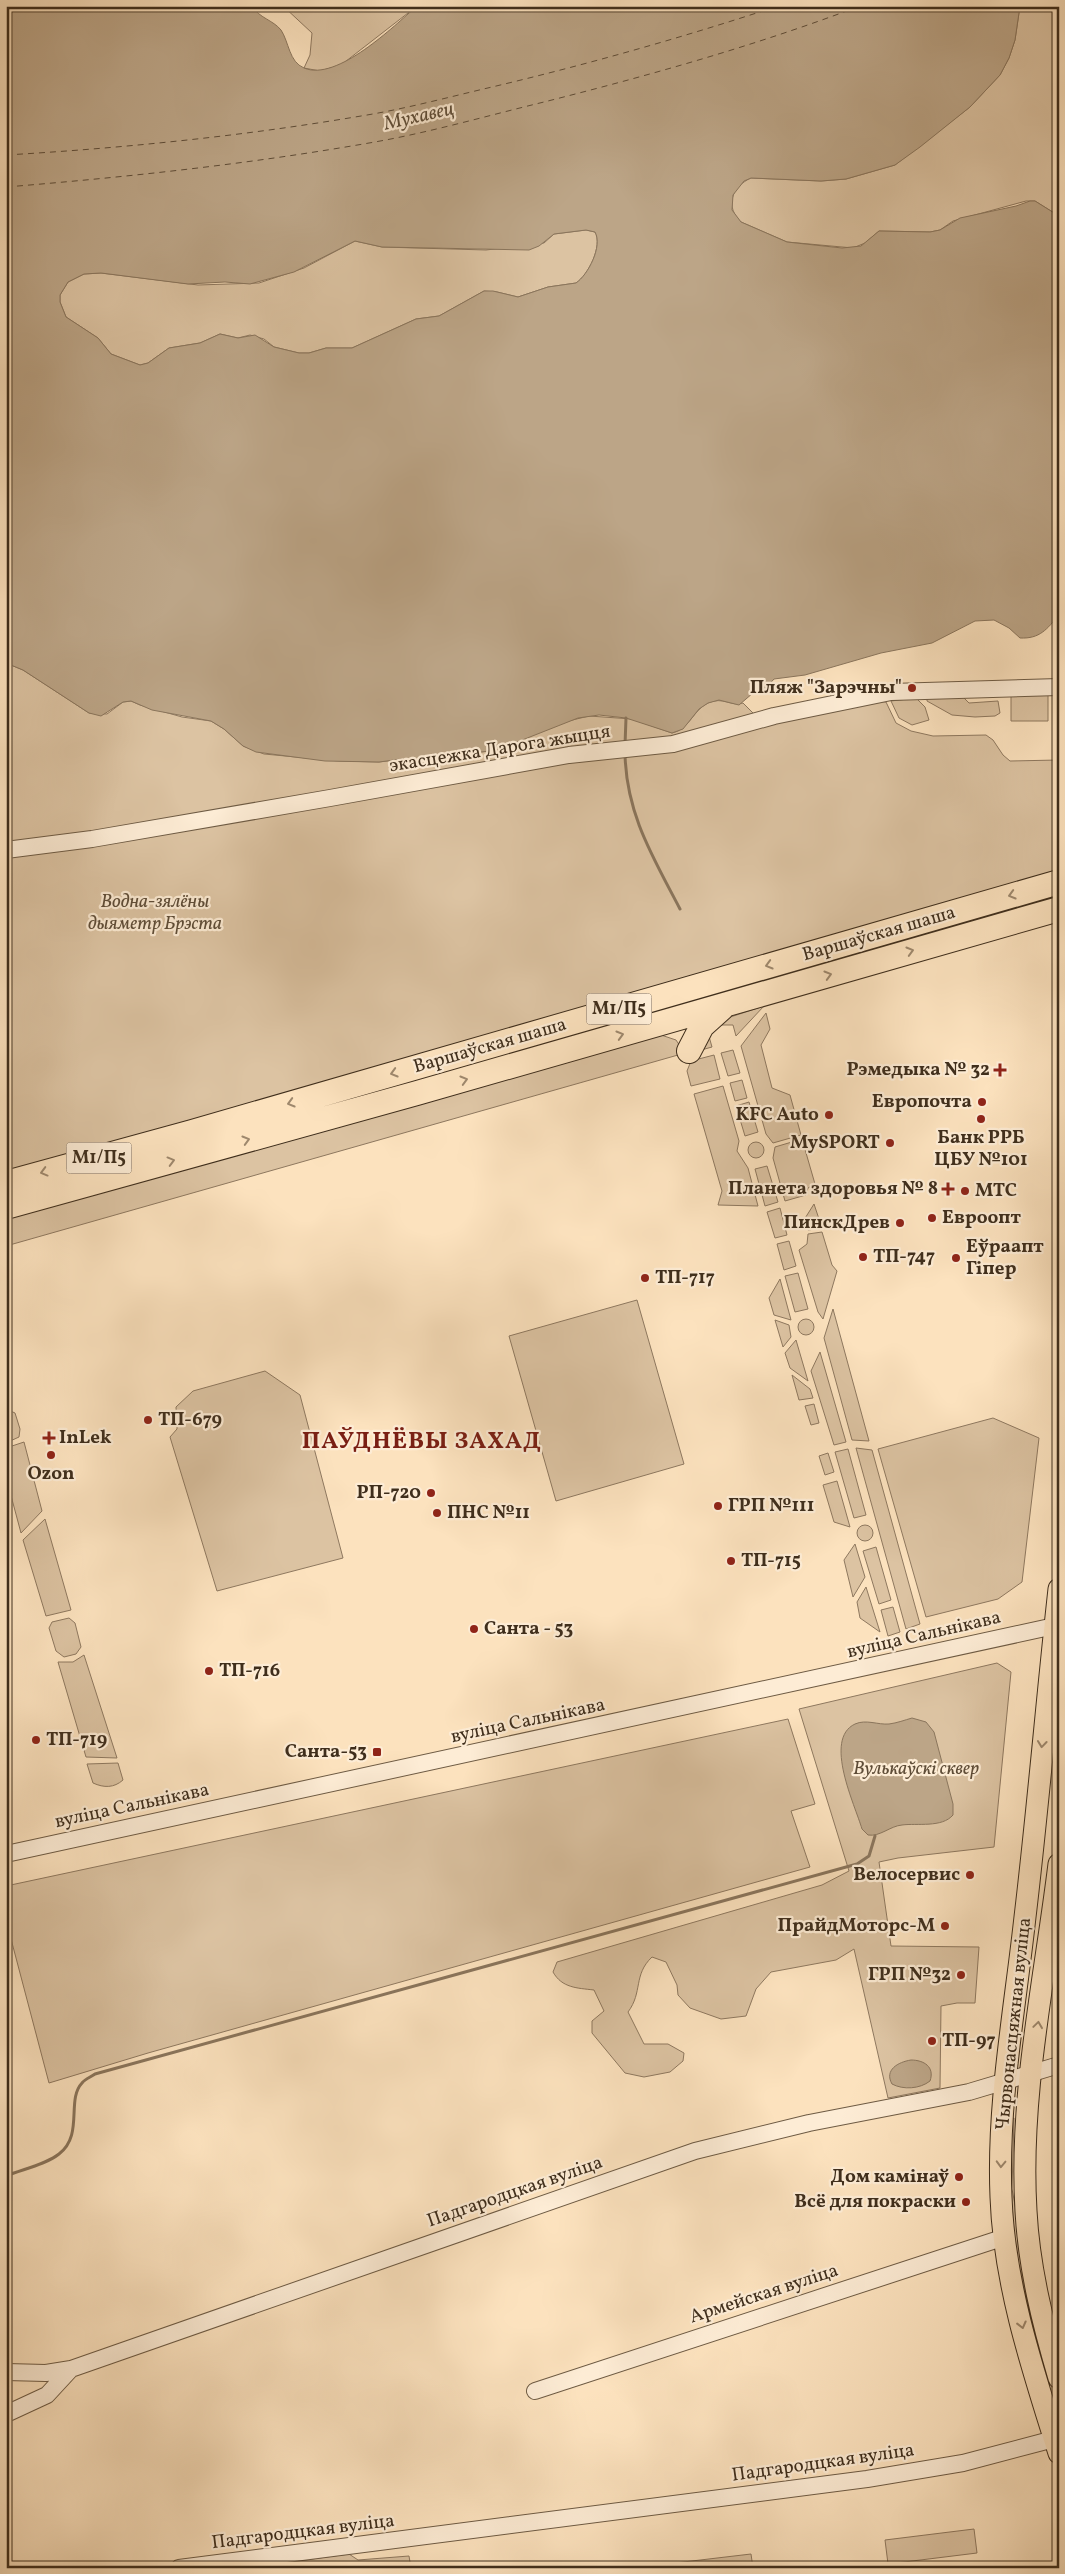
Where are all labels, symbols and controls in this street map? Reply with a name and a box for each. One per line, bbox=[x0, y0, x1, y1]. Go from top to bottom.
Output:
water label: Мухавец bbox=[380, 95, 457, 139]
place label: Пляж "Зарэчны" bbox=[750, 675, 902, 701]
marker: Пляж "Зарэчны" bbox=[906, 682, 918, 694]
street label: экасцежка Дарога жыцця bbox=[388, 719, 612, 779]
park label: Водна-зялёны дыяметр Брэста bbox=[88, 889, 222, 937]
one-way arrow bbox=[1008, 890, 1016, 900]
street label: Варшаўская шаша bbox=[799, 900, 959, 968]
one-way arrow bbox=[906, 946, 915, 957]
one-way arrow bbox=[765, 960, 773, 970]
one-way arrow bbox=[824, 970, 832, 980]
road number: М1/П5 bbox=[586, 994, 652, 1024]
street label: Варшаўская шаша bbox=[410, 1012, 570, 1080]
one-way arrow bbox=[616, 1031, 624, 1041]
place label: Рэмедыка № 32 bbox=[846, 1057, 990, 1083]
marker: Рэмедыка № 32 bbox=[994, 1064, 1006, 1076]
one-way arrow bbox=[390, 1068, 398, 1078]
one-way arrow bbox=[460, 1075, 469, 1086]
place label: Европочта bbox=[872, 1089, 972, 1115]
marker: Европочта bbox=[976, 1096, 988, 1108]
one-way arrow bbox=[287, 1098, 296, 1108]
place label: KFC Auto bbox=[736, 1102, 819, 1128]
marker: KFC Auto bbox=[823, 1109, 835, 1121]
marker: Банк РРБ ЦБУ №101 bbox=[975, 1113, 987, 1125]
place label: Банк РРБ ЦБУ №101 bbox=[934, 1125, 1028, 1173]
place label: MySPORT bbox=[790, 1130, 880, 1156]
one-way arrow bbox=[241, 1136, 249, 1146]
marker: MySPORT bbox=[884, 1137, 896, 1149]
road number: М1/П5 bbox=[66, 1142, 132, 1174]
one-way arrow bbox=[167, 1157, 175, 1167]
one-way arrow bbox=[40, 1167, 49, 1177]
place label: Планета здоровья № 8 bbox=[728, 1176, 938, 1202]
place label: МТС bbox=[975, 1178, 1017, 1204]
marker: Планета здоровья № 8 bbox=[942, 1183, 954, 1195]
marker: МТС bbox=[959, 1185, 971, 1197]
place label: Евроопт bbox=[942, 1205, 1021, 1231]
place label: ПинскДрев bbox=[784, 1210, 890, 1236]
marker: Евроопт bbox=[926, 1212, 938, 1224]
marker: ПинскДрев bbox=[894, 1217, 906, 1229]
place label: Еўраапт Гіпер bbox=[966, 1234, 1044, 1282]
place label: ТП-747 bbox=[873, 1244, 935, 1270]
marker: ТП-747 bbox=[857, 1251, 869, 1263]
marker: Еўраапт Гіпер bbox=[950, 1252, 962, 1264]
place label: ТП-717 bbox=[655, 1265, 715, 1291]
marker: ТП-717 bbox=[639, 1272, 651, 1284]
place label: ТП-679 bbox=[158, 1407, 222, 1433]
marker: ТП-679 bbox=[142, 1414, 154, 1426]
place label: InLek bbox=[59, 1425, 112, 1451]
district label: ПАЎДНЁВЫ ЗАХАД bbox=[302, 1425, 542, 1459]
marker: InLek bbox=[43, 1432, 55, 1444]
marker: Ozon bbox=[45, 1449, 57, 1461]
place label: Ozon bbox=[27, 1461, 75, 1487]
place label: РП-720 bbox=[356, 1480, 421, 1506]
marker: РП-720 bbox=[425, 1487, 437, 1499]
place label: ГРП №111 bbox=[728, 1493, 814, 1519]
place label: ПНС №11 bbox=[447, 1500, 530, 1526]
marker: ГРП №111 bbox=[712, 1500, 724, 1512]
marker: ПНС №11 bbox=[431, 1507, 443, 1519]
place label: ТП-715 bbox=[741, 1548, 801, 1574]
marker: ТП-715 bbox=[725, 1555, 737, 1567]
street label: вуліца Сальнікава bbox=[845, 1605, 1003, 1665]
place label: Санта - 53 bbox=[484, 1616, 573, 1642]
marker: Санта - 53 bbox=[468, 1623, 480, 1635]
place label: ТП-716 bbox=[219, 1658, 280, 1684]
marker: ТП-716 bbox=[203, 1665, 215, 1677]
street label: вуліца Сальнікава bbox=[448, 1692, 608, 1750]
place label: ТП-719 bbox=[46, 1727, 107, 1753]
marker: ТП-719 bbox=[30, 1734, 42, 1746]
place label: Санта-53 bbox=[285, 1739, 367, 1765]
one-way arrow bbox=[1037, 1741, 1048, 1749]
marker: Санта-53 bbox=[371, 1746, 383, 1758]
park label: Вулькаўскі сквер bbox=[853, 1756, 979, 1782]
street label: вуліца Сальнікава bbox=[52, 1777, 212, 1835]
place label: Велосервис bbox=[853, 1862, 960, 1888]
marker: Велосервис bbox=[964, 1869, 976, 1881]
place label: ПрайдМоторс-М bbox=[777, 1913, 935, 1939]
street label: Чырвонасцяжная вуліца bbox=[990, 1916, 1038, 2132]
marker: ПрайдМоторс-М bbox=[939, 1920, 951, 1932]
place label: ГРП №32 bbox=[868, 1962, 951, 1988]
marker: ГРП №32 bbox=[955, 1969, 967, 1981]
one-way arrow bbox=[1032, 2021, 1043, 2029]
place label: ТП-97 bbox=[942, 2028, 996, 2054]
marker: ТП-97 bbox=[926, 2035, 938, 2047]
street label: Падгародцкая вуліца bbox=[424, 2150, 606, 2234]
one-way arrow bbox=[996, 2160, 1006, 2168]
place label: Дом камiнаў bbox=[831, 2164, 949, 2190]
marker: Дом камiнаў bbox=[953, 2171, 965, 2183]
place label: Всё для покраски bbox=[794, 2189, 956, 2215]
marker: Всё для покраски bbox=[960, 2196, 972, 2208]
street label: Армейская вуліца bbox=[686, 2258, 842, 2330]
one-way arrow bbox=[1016, 2320, 1027, 2329]
street label: Падгародцкая вуліца bbox=[730, 2437, 916, 2489]
street label: Падгародцкая вуліца bbox=[210, 2508, 396, 2556]

